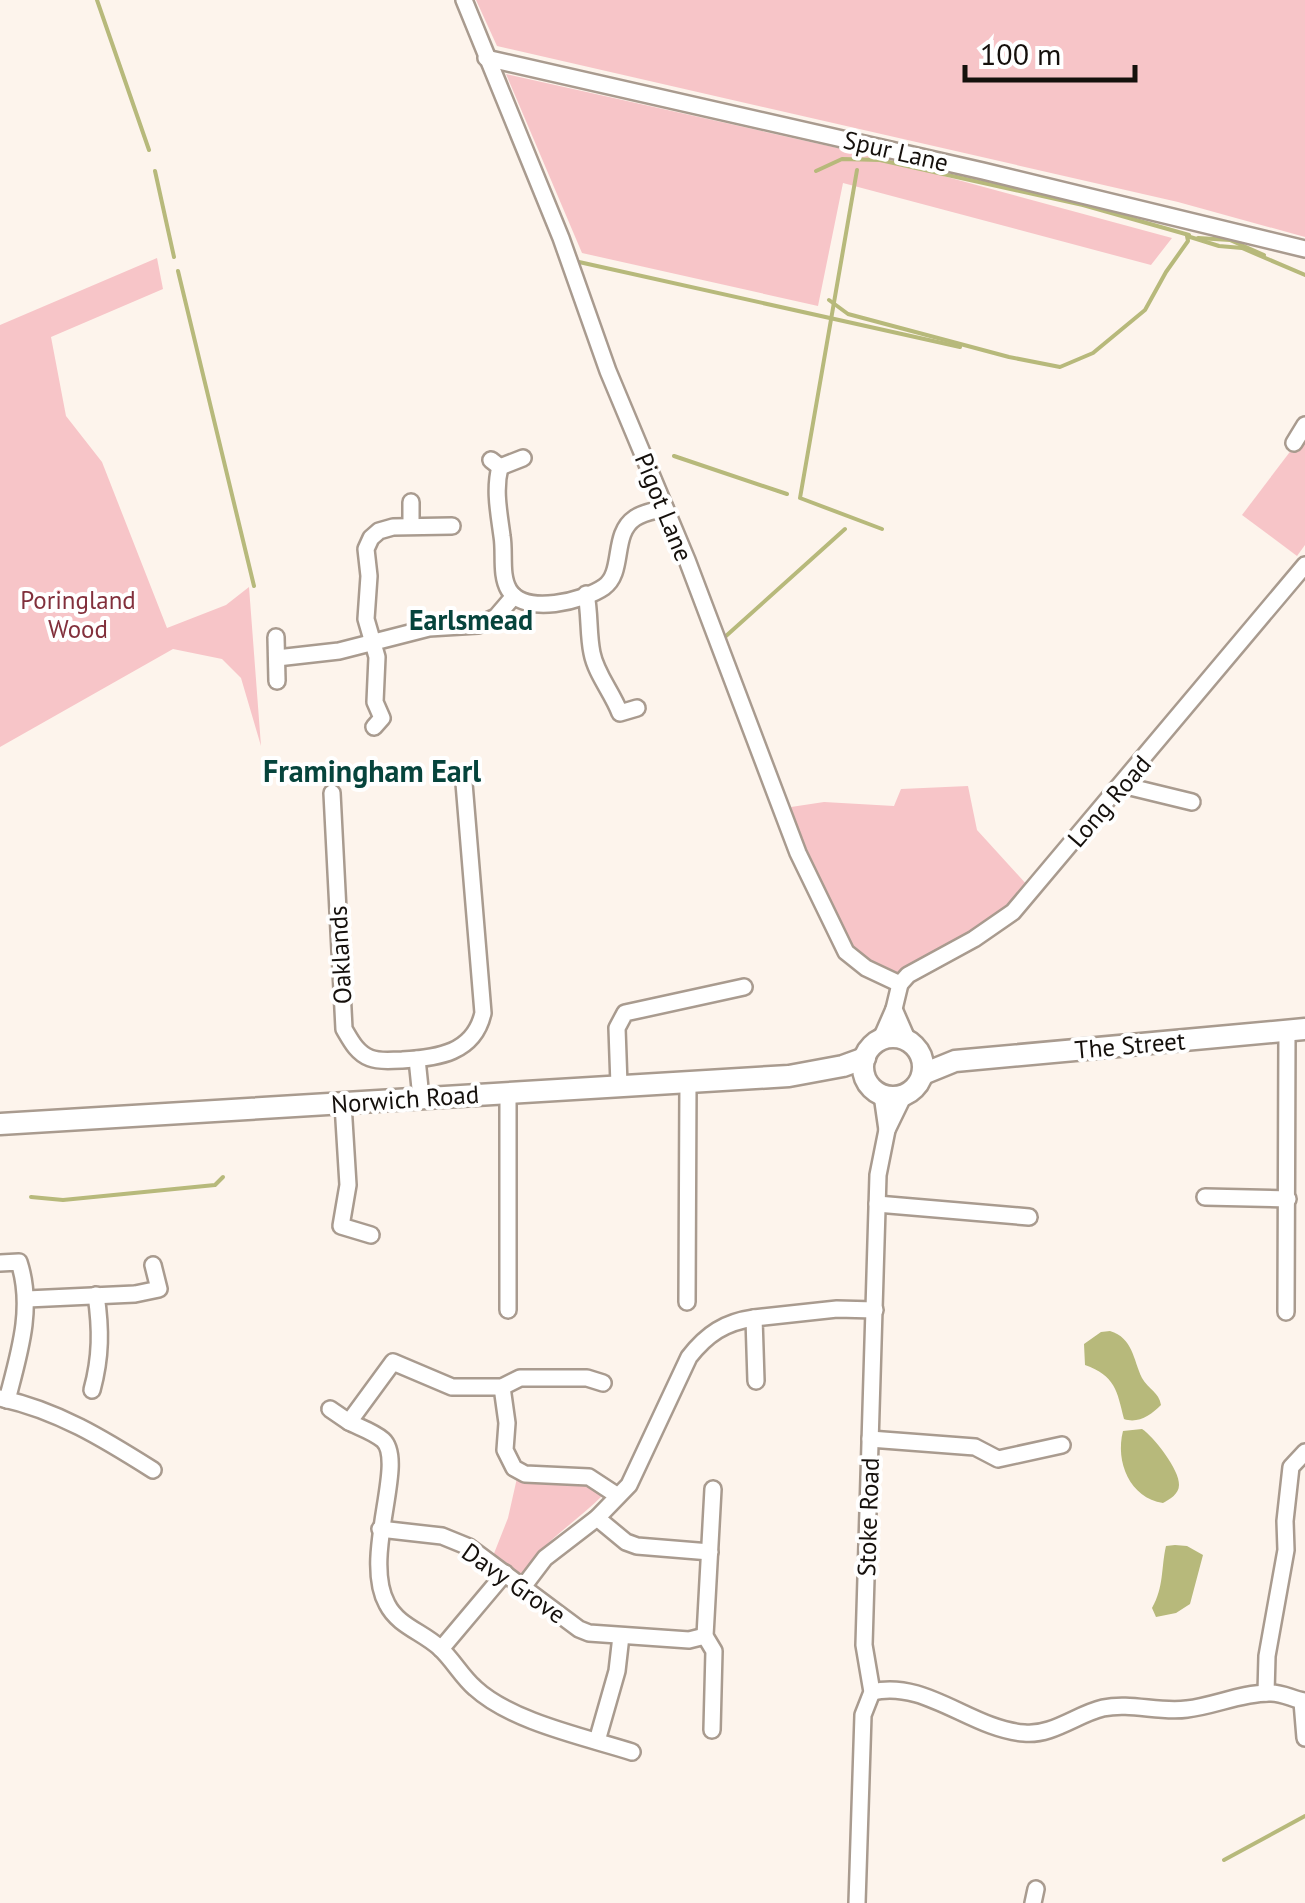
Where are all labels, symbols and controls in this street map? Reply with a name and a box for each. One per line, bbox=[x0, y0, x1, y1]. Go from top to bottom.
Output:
scale bar bbox=[965, 20, 1135, 82]
text: 100 m bbox=[980, 34, 1061, 73]
street label: Spur Lane bbox=[840, 123, 952, 179]
street label: Pigot Lane bbox=[628, 448, 700, 566]
park label: Poringland Wood bbox=[20, 584, 136, 645]
district label: Earlsmead bbox=[409, 601, 533, 638]
street label: Long Road bbox=[1060, 748, 1158, 854]
district label: Framingham Earl bbox=[263, 751, 481, 790]
street label: Oaklands bbox=[321, 905, 359, 1005]
street label: The Street bbox=[1073, 1024, 1187, 1066]
street label: Norwich Road bbox=[330, 1078, 480, 1120]
street label: Stoke Road bbox=[850, 1457, 886, 1577]
street label: Davy Grove bbox=[456, 1536, 572, 1630]

